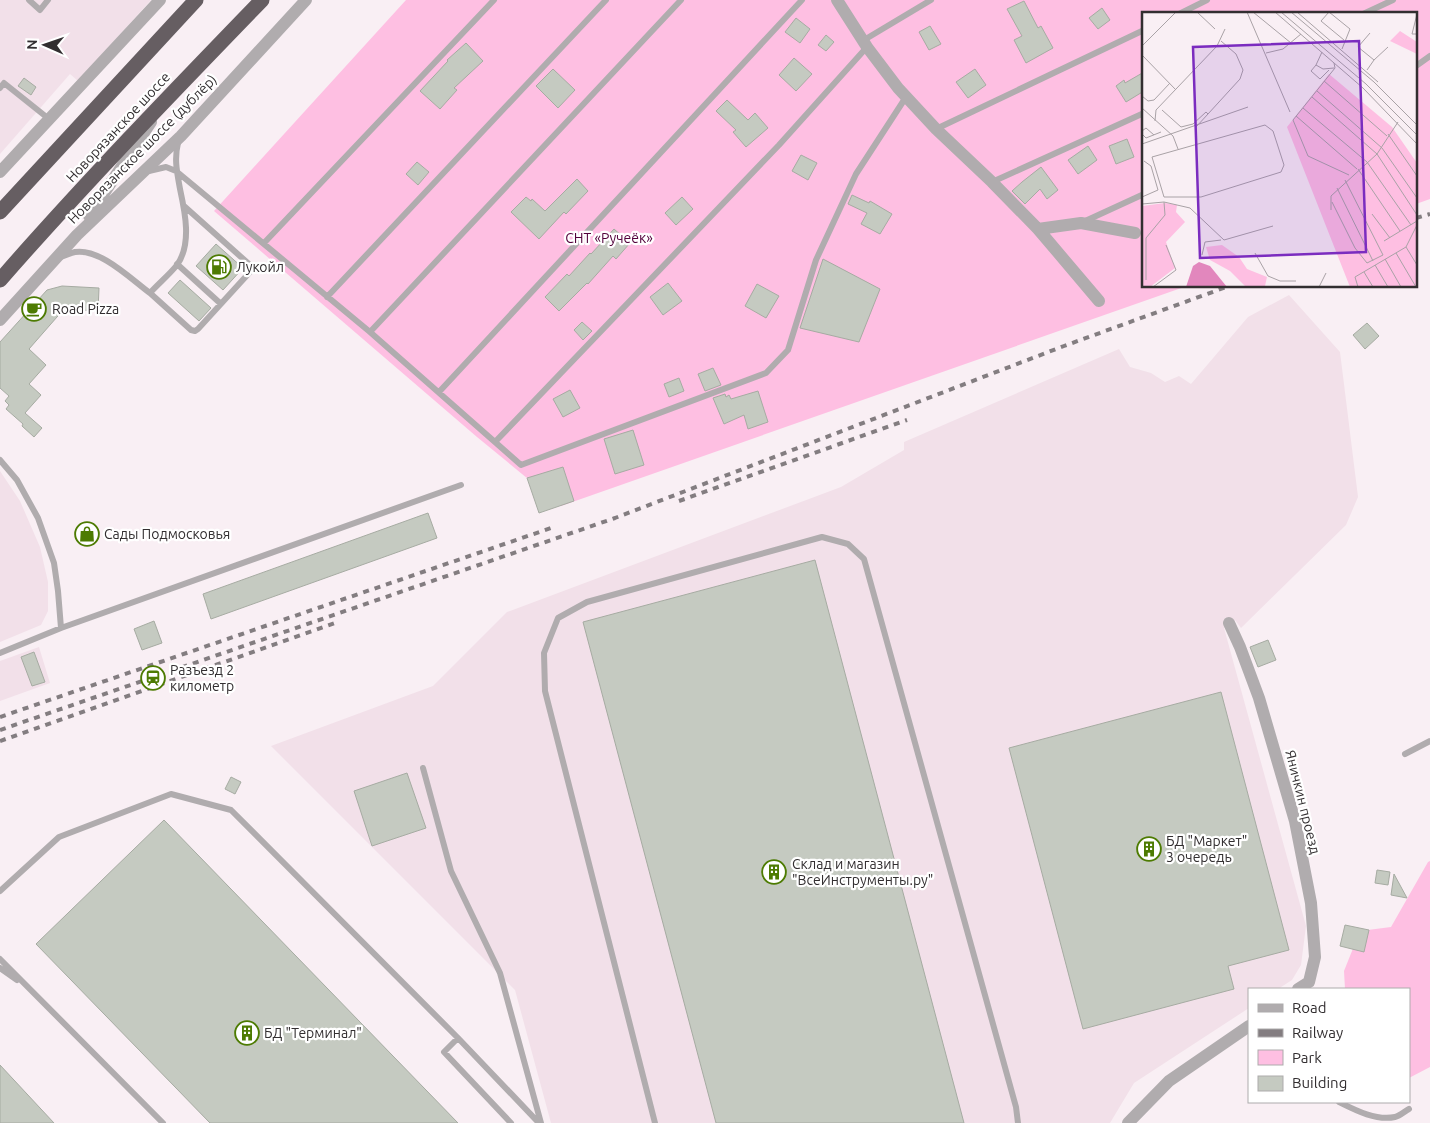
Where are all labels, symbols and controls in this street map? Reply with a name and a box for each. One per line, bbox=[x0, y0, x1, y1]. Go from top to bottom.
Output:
inset map bbox=[1142, 12, 1418, 288]
north arrow bbox=[20, 20, 70, 70]
text: N bbox=[24, 39, 40, 50]
street label: Новорязанское шоссе bbox=[63, 69, 173, 185]
street label: Новорязанское шоссе (дублёр) bbox=[64, 71, 220, 227]
park label: СНТ «Ручеёк» bbox=[565, 230, 653, 246]
fuel station icon: Лукойл bbox=[206, 254, 232, 280]
place label: Лукойл bbox=[236, 259, 284, 275]
cafe icon: Road Pizza bbox=[21, 296, 47, 322]
place label: Road Pizza bbox=[52, 301, 119, 317]
shop icon: Сады Подмосковья bbox=[74, 521, 100, 547]
place label: Сады Подмосковья bbox=[104, 526, 230, 542]
place label: Разъезд 2 километр bbox=[170, 662, 234, 694]
station icon: Разъезд 2 километр bbox=[140, 665, 166, 691]
street label: Яничкин проезд bbox=[1282, 748, 1324, 856]
place label: БД "Маркет" 3 очередь bbox=[1166, 833, 1247, 865]
building icon: БД "Маркет" 3 очередь bbox=[1136, 836, 1162, 862]
place label: Склад и магазин "ВсеИнструменты.ру" bbox=[792, 856, 933, 888]
building icon: Склад и магазин "ВсеИнструменты.ру" bbox=[761, 859, 787, 885]
legend bbox=[1248, 988, 1410, 1103]
text: Road bbox=[1292, 999, 1327, 1016]
building icon: БД "Терминал" bbox=[234, 1020, 260, 1046]
text: Railway bbox=[1292, 1024, 1343, 1041]
place label: БД "Терминал" bbox=[264, 1025, 362, 1041]
text: Park bbox=[1292, 1049, 1322, 1066]
text: Building bbox=[1292, 1074, 1347, 1091]

